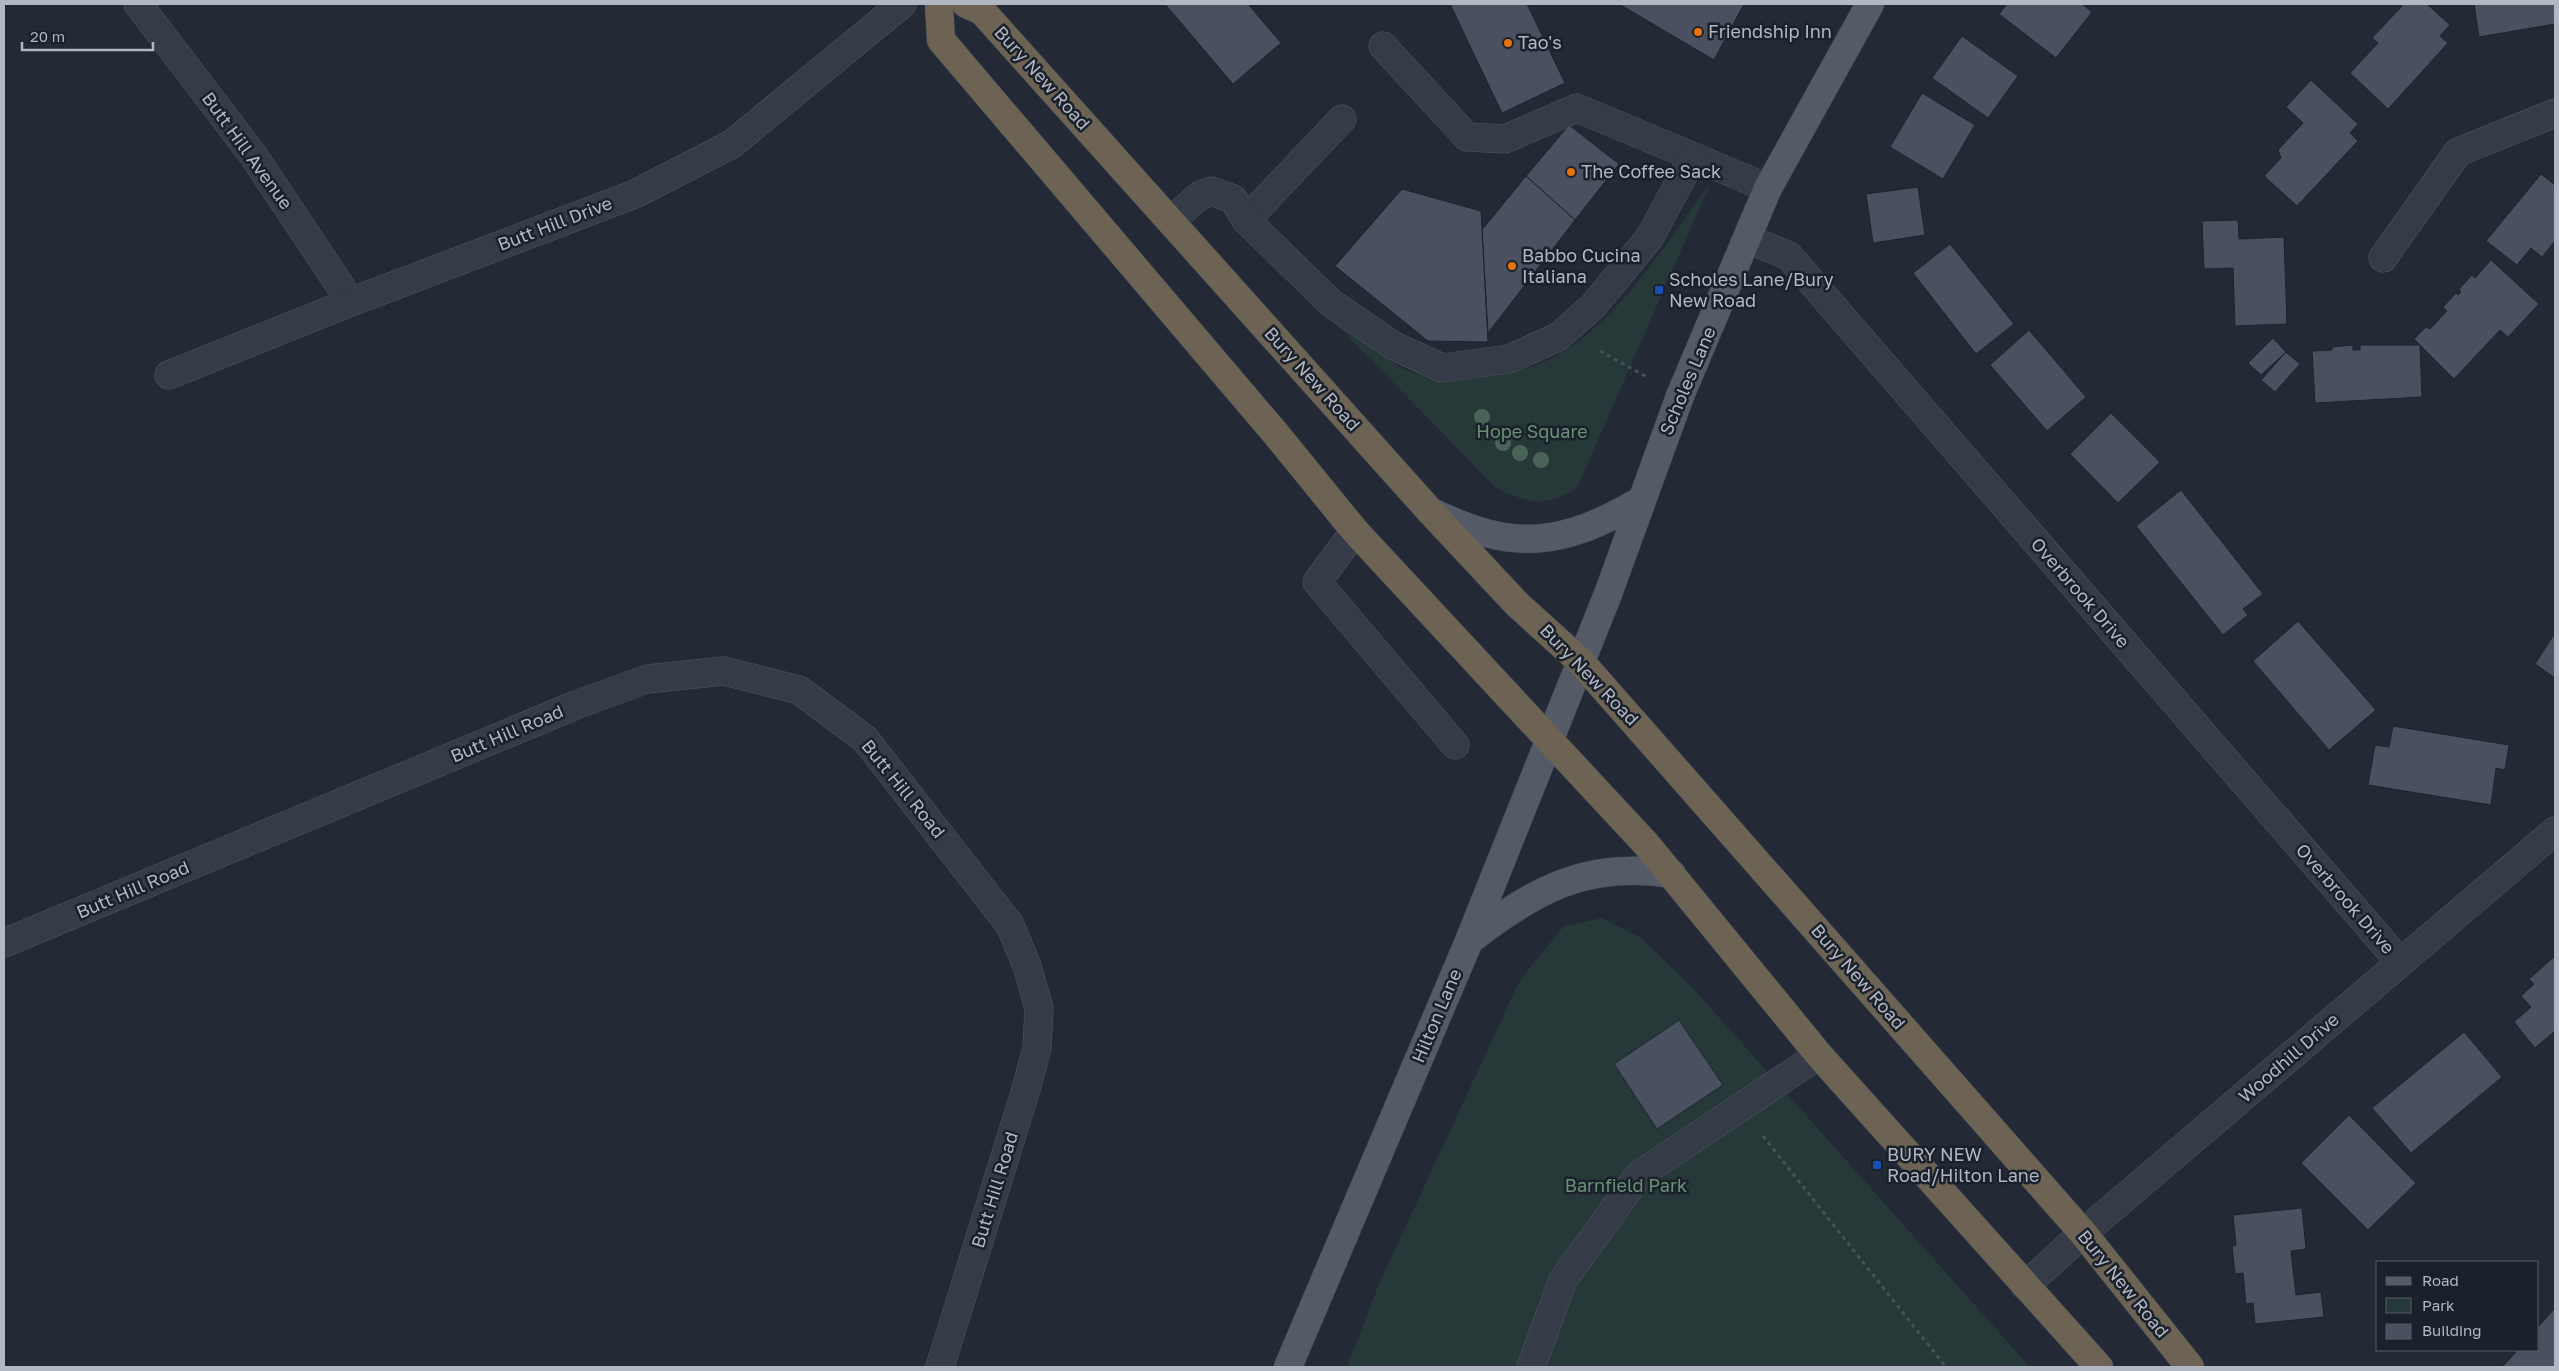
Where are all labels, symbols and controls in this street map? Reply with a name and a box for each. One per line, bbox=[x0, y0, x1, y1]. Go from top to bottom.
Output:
scale bar bbox=[22, 20, 154, 52]
place label: Friendship Inn bbox=[1708, 20, 1832, 42]
street label: Bury New Road bbox=[990, 21, 1095, 134]
marker: Friendship Inn bbox=[1692, 26, 1704, 38]
text: 20 m bbox=[30, 27, 65, 45]
place label: Tao's bbox=[1518, 31, 1562, 53]
marker: Tao's bbox=[1502, 37, 1514, 49]
street label: Butt Hill Avenue bbox=[198, 87, 298, 213]
place label: The Coffee Sack bbox=[1581, 160, 1721, 182]
marker: The Coffee Sack bbox=[1565, 166, 1577, 178]
street label: Butt Hill Drive bbox=[494, 191, 615, 255]
place label: Babbo Cucina Italiana bbox=[1522, 244, 1641, 287]
marker: Babbo Cucina Italiana bbox=[1506, 260, 1518, 272]
place label: Scholes Lane/Bury New Road bbox=[1669, 268, 1834, 311]
marker: Scholes Lane/Bury New Road bbox=[1653, 284, 1665, 296]
street label: Bury New Road bbox=[1260, 322, 1365, 435]
street label: Scholes Lane bbox=[1654, 323, 1720, 438]
park label: Hope Square bbox=[1476, 420, 1588, 442]
street label: Overbrook Drive bbox=[2027, 533, 2135, 652]
street label: Bury New Road bbox=[1536, 619, 1644, 730]
street label: Butt Hill Road bbox=[447, 699, 566, 767]
street label: Butt Hill Road bbox=[857, 735, 950, 842]
street label: Overbrook Drive bbox=[2292, 839, 2400, 958]
street label: Butt Hill Road bbox=[73, 855, 192, 923]
street label: Bury New Road bbox=[1807, 919, 1910, 1033]
street label: Hilton Lane bbox=[1406, 965, 1466, 1066]
street label: Woodhill Drive bbox=[2234, 1008, 2343, 1107]
street label: Butt Hill Road bbox=[966, 1129, 1022, 1250]
place label: BURY NEW Road/Hilton Lane bbox=[1887, 1143, 2039, 1186]
marker: BURY NEW Road/Hilton Lane bbox=[1871, 1159, 1883, 1171]
park label: Barnfield Park bbox=[1565, 1174, 1687, 1196]
street label: Bury New Road bbox=[2074, 1225, 2174, 1342]
legend bbox=[2376, 1261, 2539, 1351]
text: Road bbox=[2422, 1271, 2459, 1289]
text: Park bbox=[2422, 1296, 2455, 1314]
text: Building bbox=[2422, 1321, 2482, 1339]

